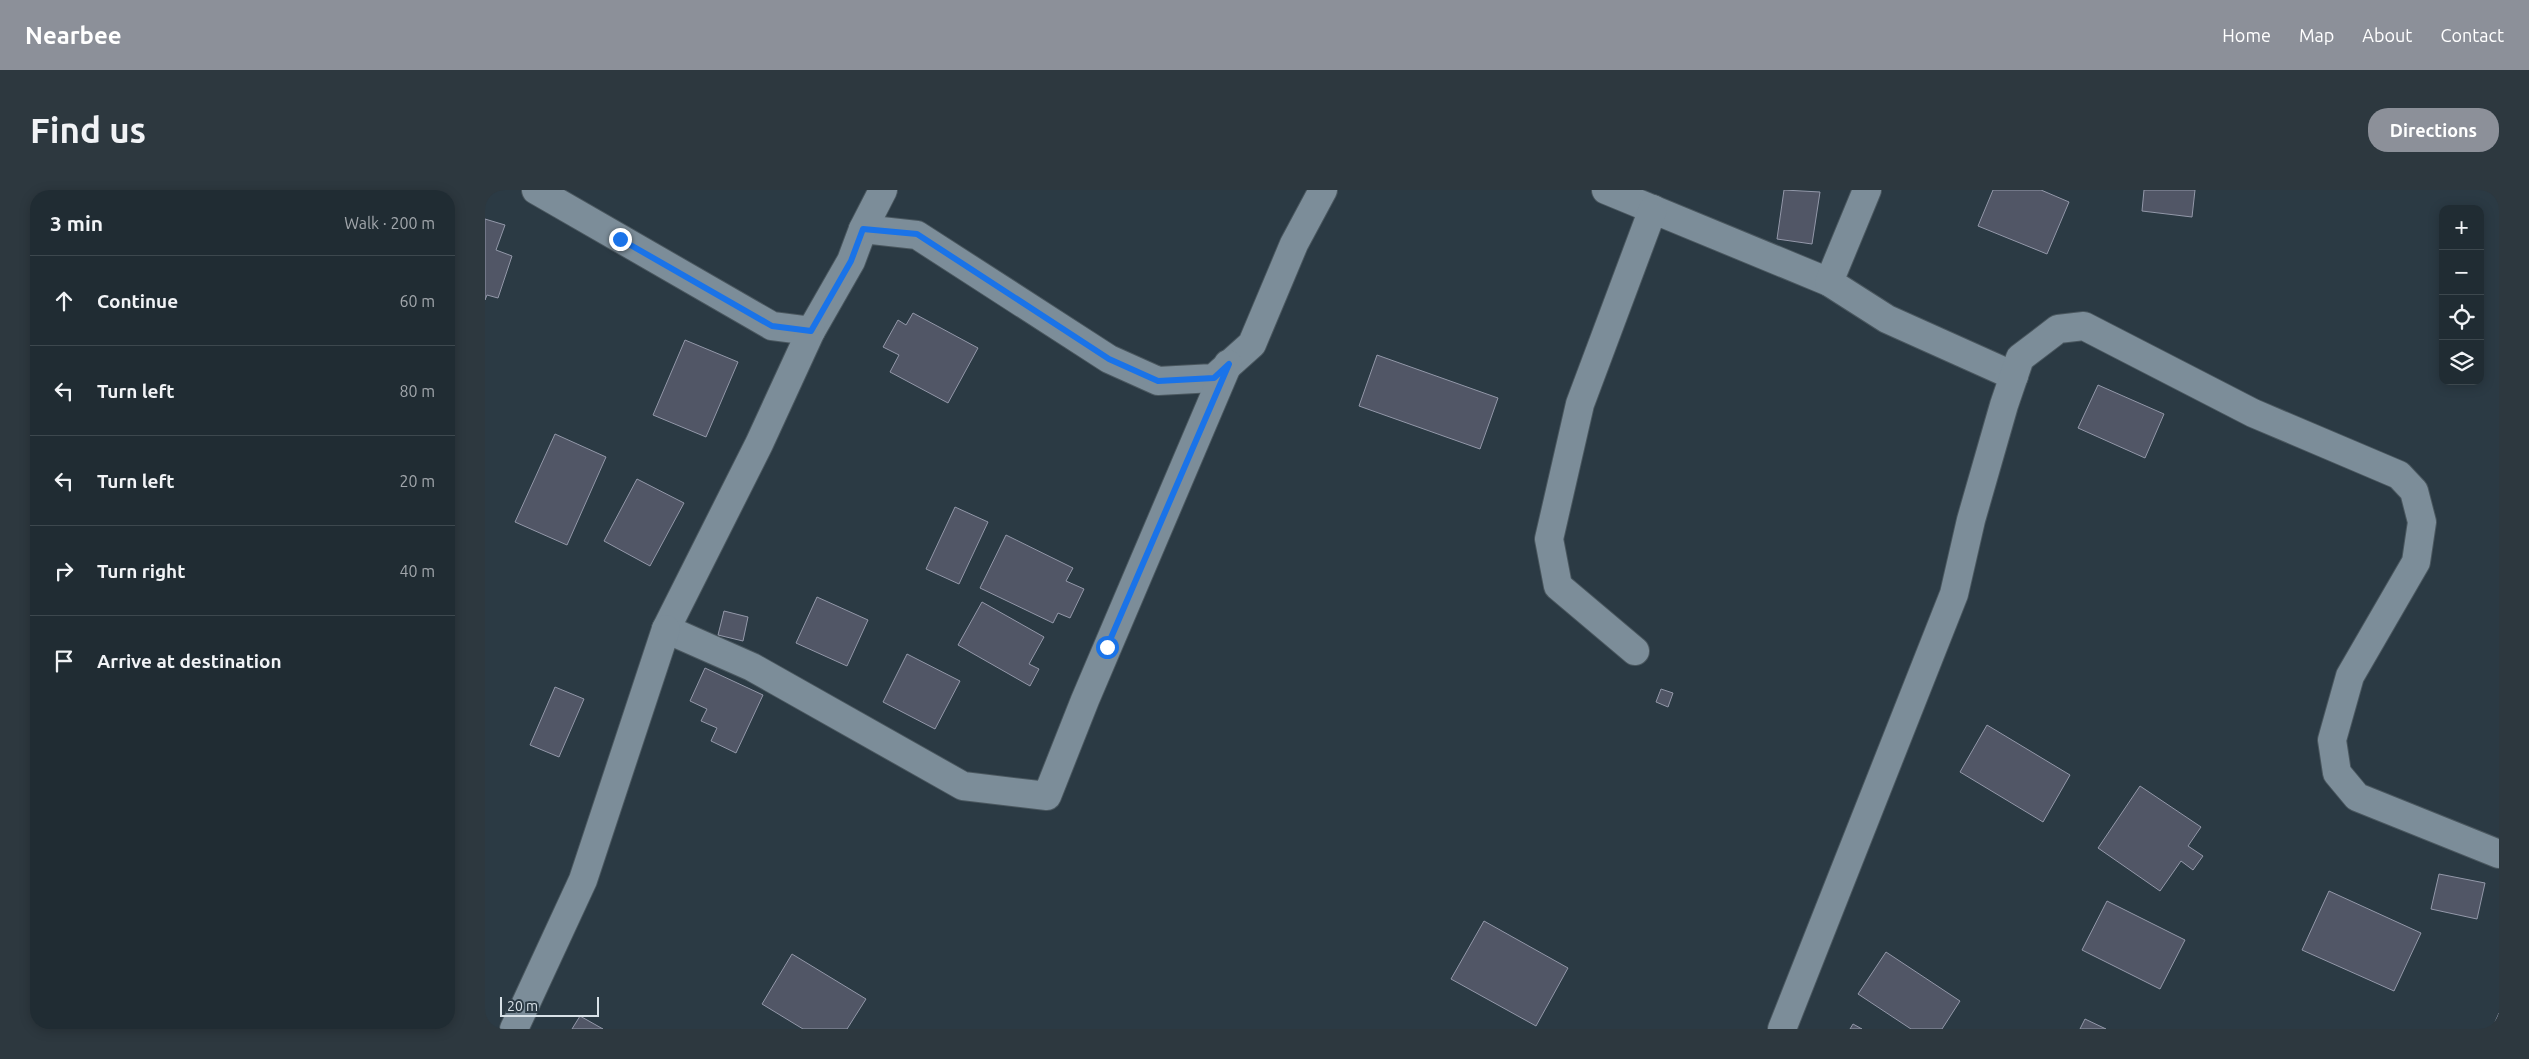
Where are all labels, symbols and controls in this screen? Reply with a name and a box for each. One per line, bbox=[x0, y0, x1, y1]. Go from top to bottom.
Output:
text: Nearbee bbox=[25, 22, 122, 49]
text: Home bbox=[2222, 25, 2271, 45]
text: Map bbox=[2299, 25, 2334, 45]
text: About bbox=[2362, 25, 2412, 45]
text: Contact bbox=[2440, 25, 2504, 45]
button: Directions bbox=[2368, 108, 2499, 152]
text: Find us bbox=[30, 110, 146, 150]
map controls bbox=[2439, 205, 2484, 385]
button: + bbox=[2439, 205, 2484, 250]
text: 3 min bbox=[50, 211, 103, 235]
text: Walk · 200 m bbox=[344, 214, 435, 232]
route end bbox=[609, 228, 632, 251]
button: − bbox=[2439, 250, 2484, 295]
icon: ahead bbox=[50, 287, 78, 315]
text: Continue bbox=[97, 290, 178, 312]
text: 60 m bbox=[399, 292, 435, 310]
button: locate bbox=[2439, 295, 2484, 340]
button: layers bbox=[2439, 340, 2484, 385]
icon: left bbox=[50, 377, 78, 405]
text: Turn left bbox=[97, 380, 175, 402]
text: 80 m bbox=[399, 382, 435, 400]
icon: left bbox=[50, 467, 78, 495]
text: Turn left bbox=[97, 470, 175, 492]
text: 20 m bbox=[399, 472, 435, 490]
icon: right bbox=[50, 557, 78, 585]
text: Turn right bbox=[97, 560, 185, 582]
text: 40 m bbox=[399, 562, 435, 580]
route start bbox=[1096, 636, 1119, 659]
icon: arrive bbox=[50, 647, 78, 675]
text: Arrive at destination bbox=[97, 650, 282, 672]
scale bar bbox=[500, 994, 599, 1017]
text: 20 m bbox=[507, 998, 538, 1014]

